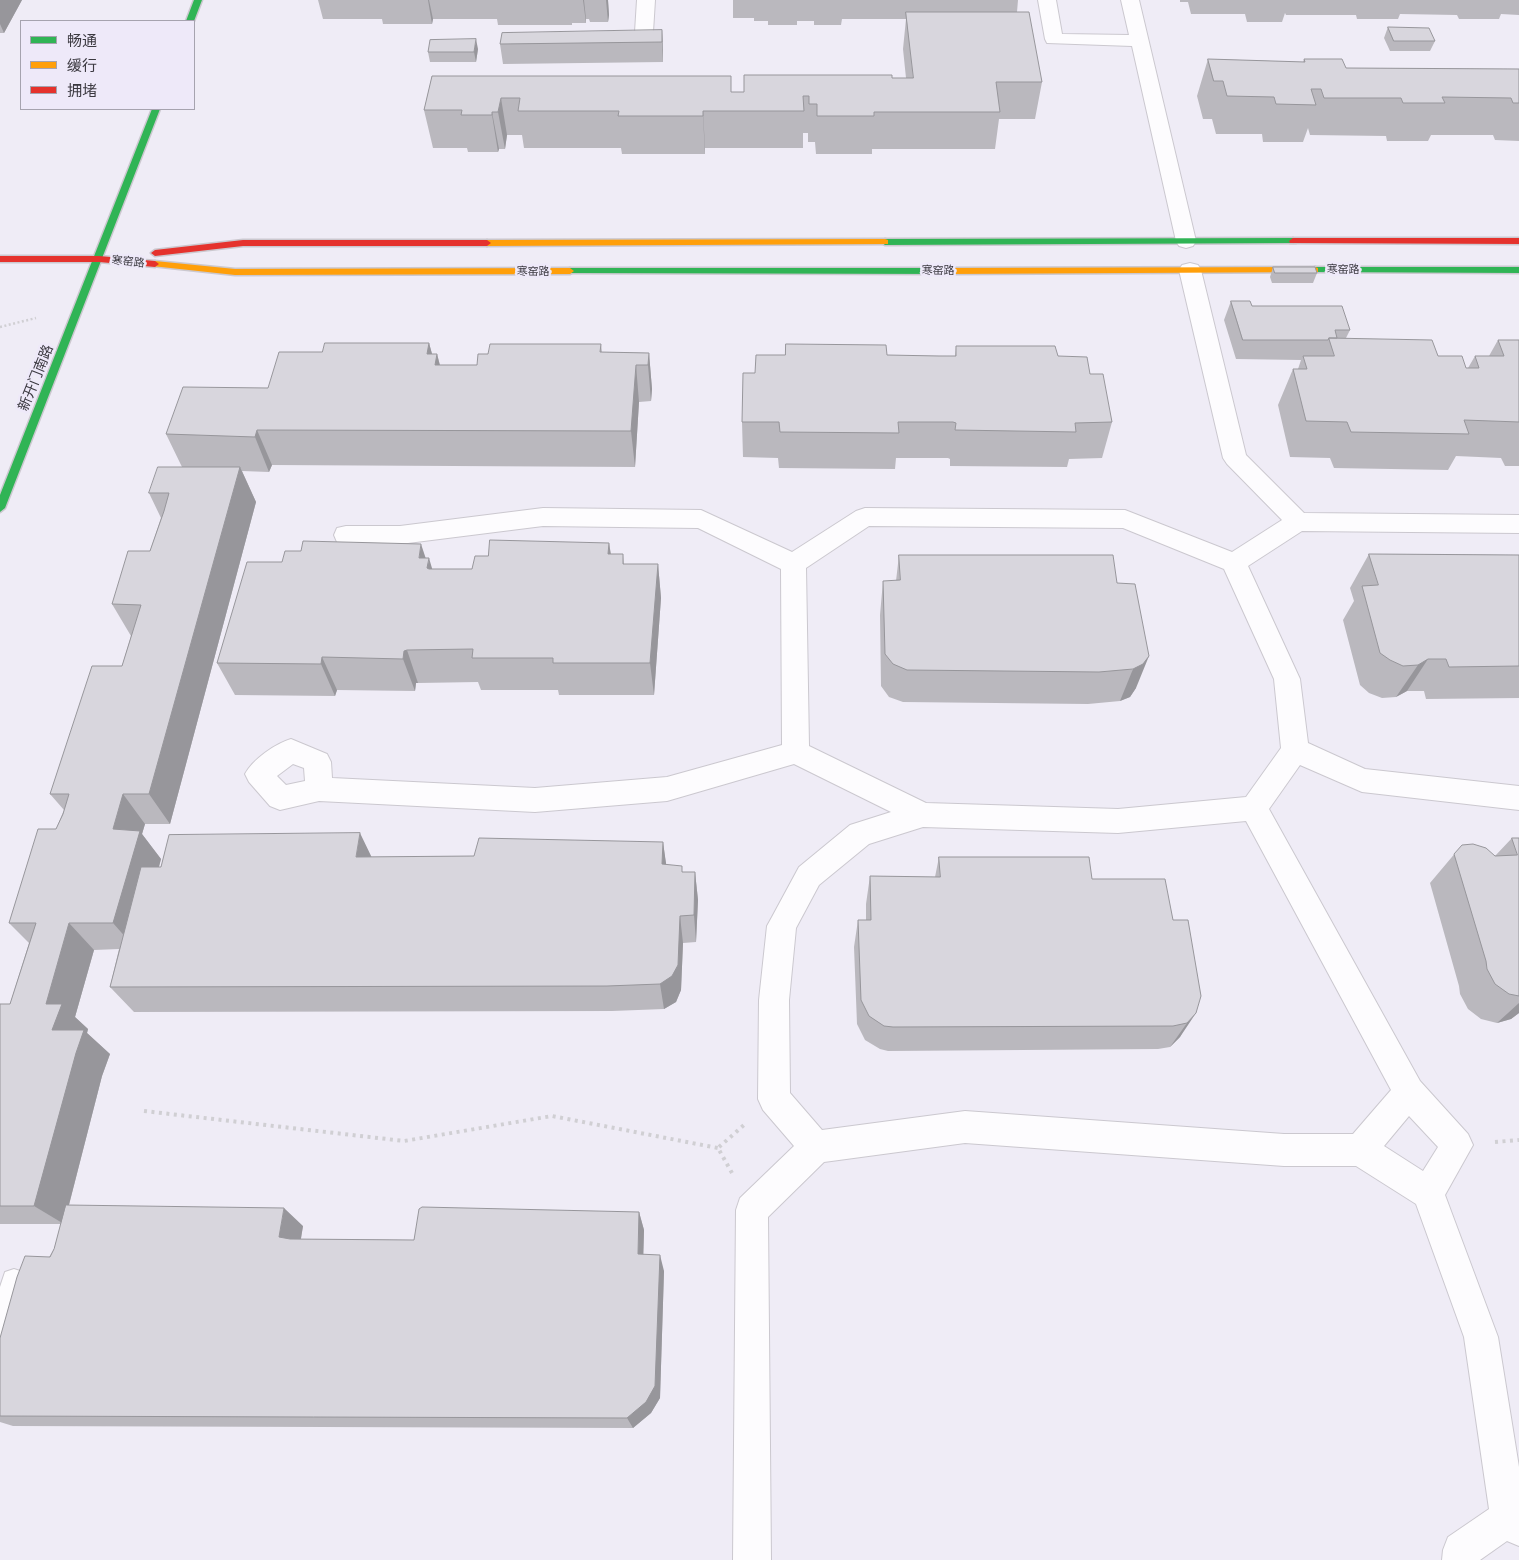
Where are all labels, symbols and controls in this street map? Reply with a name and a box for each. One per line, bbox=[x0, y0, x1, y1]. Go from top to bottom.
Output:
legend bbox=[20, 20, 195, 110]
text: 畅通 bbox=[67, 32, 97, 50]
text: 缓行 bbox=[67, 57, 97, 75]
text: 拥堵 bbox=[67, 82, 97, 100]
street label: 寒窑路 bbox=[111, 254, 145, 270]
street label: 寒窑路 bbox=[1327, 263, 1359, 277]
street label: 寒窑路 bbox=[922, 264, 954, 278]
street label: 寒窑路 bbox=[517, 265, 549, 279]
street label: 新开门南路 bbox=[15, 342, 57, 414]

